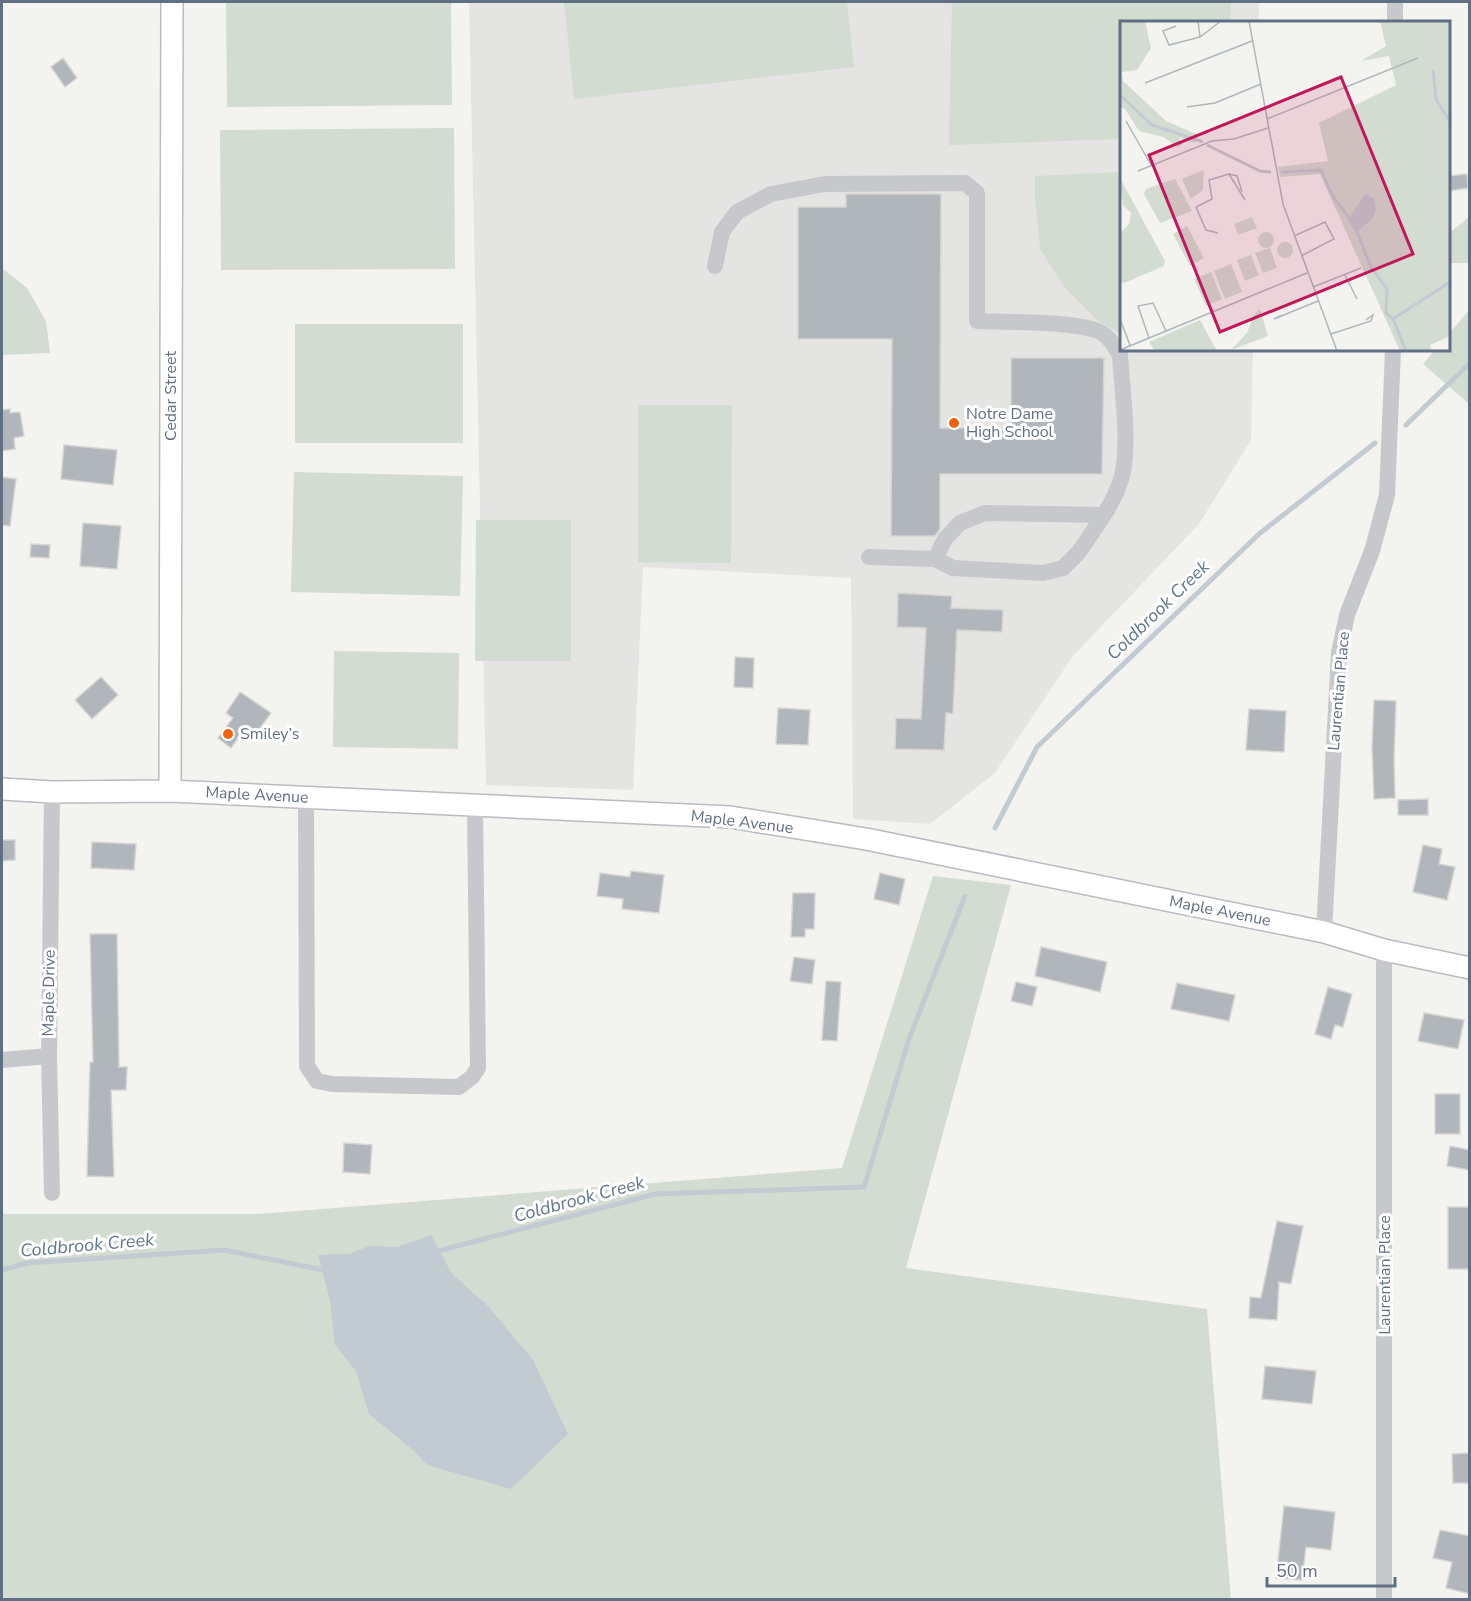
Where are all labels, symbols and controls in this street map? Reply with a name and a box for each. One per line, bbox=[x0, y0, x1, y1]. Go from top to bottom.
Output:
inset map bbox=[1120, 21, 1450, 351]
street label: Cedar Street bbox=[160, 351, 182, 441]
place label: Notre Dame High School bbox=[966, 403, 1054, 443]
marker: Notre Dame High School bbox=[947, 416, 961, 430]
water label: Coldbrook Creek bbox=[1101, 554, 1215, 665]
street label: Laurentian Place bbox=[1323, 631, 1355, 751]
place label: Smiley’s bbox=[240, 723, 299, 745]
marker: Smiley’s bbox=[221, 727, 235, 741]
street label: Maple Avenue bbox=[205, 781, 309, 809]
street label: Maple Avenue bbox=[689, 805, 795, 839]
street label: Maple Avenue bbox=[1167, 890, 1273, 932]
street label: Maple Drive bbox=[37, 949, 61, 1037]
water label: Coldbrook Creek bbox=[511, 1170, 648, 1228]
street label: Laurentian Place bbox=[1374, 1215, 1396, 1335]
water label: Coldbrook Creek bbox=[19, 1227, 156, 1263]
scale bar bbox=[1267, 1550, 1394, 1588]
text: 50 m bbox=[1276, 1559, 1318, 1583]

